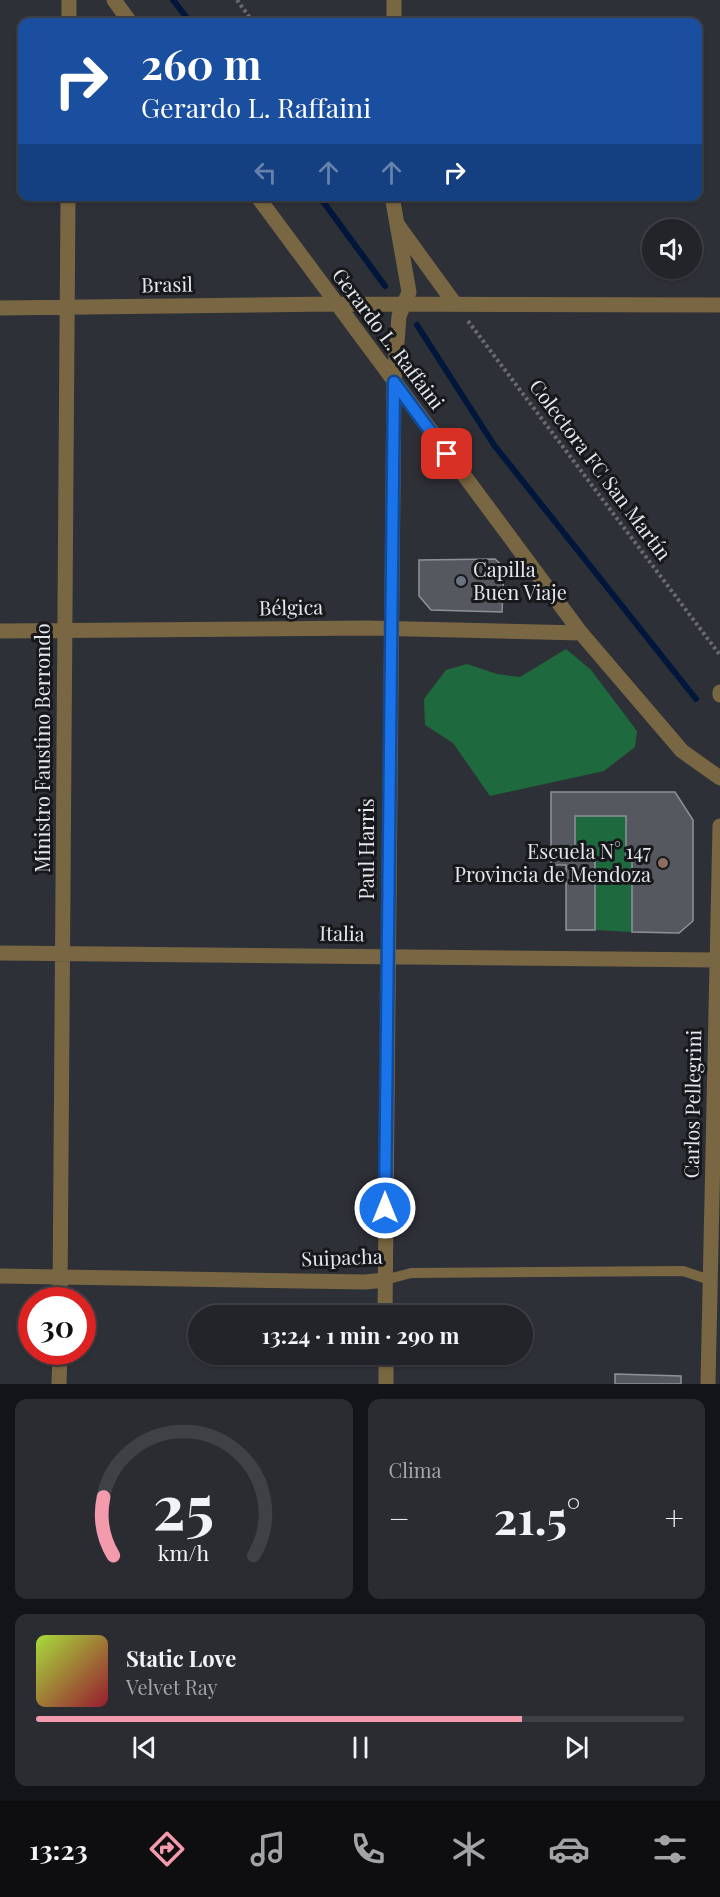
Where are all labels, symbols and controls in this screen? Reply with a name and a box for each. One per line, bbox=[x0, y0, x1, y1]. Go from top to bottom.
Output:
text: 260 m bbox=[141, 35, 261, 91]
icon: right bbox=[42, 42, 120, 120]
text: Gerardo L. Raffaini bbox=[141, 89, 371, 125]
icon: left bbox=[249, 156, 282, 189]
icon: ahead bbox=[312, 156, 345, 189]
icon: ahead bbox=[375, 156, 408, 189]
icon: right bbox=[438, 156, 471, 189]
map controls bbox=[642, 219, 702, 279]
button: sound bbox=[642, 219, 702, 279]
street label: Gerardo L. Raffaini bbox=[327, 262, 451, 414]
street label: Brasil bbox=[141, 270, 193, 297]
street label: Colectora FC San Martín bbox=[524, 373, 678, 565]
pin bbox=[421, 428, 472, 479]
icon: arrive bbox=[430, 437, 463, 470]
place label: Capilla Buen Viaje bbox=[473, 555, 567, 605]
marker: Capilla Buen Viaje bbox=[454, 574, 468, 588]
street label: Bélgica bbox=[259, 592, 323, 621]
street label: Ministro Faustino Berrondo bbox=[28, 623, 55, 873]
street label: Paul Harris bbox=[352, 798, 379, 900]
place label: Escuela N° 147 Provincia de Mendoza bbox=[454, 837, 651, 887]
marker: Escuela N° 147 Provincia de Mendoza bbox=[656, 856, 670, 870]
street label: Italia bbox=[319, 919, 365, 946]
street label: Carlos Pellegrini bbox=[677, 1029, 706, 1179]
position arrow bbox=[353, 1176, 417, 1240]
street label: Suipacha bbox=[301, 1242, 383, 1271]
speed limit sign: 30 bbox=[18, 1287, 96, 1365]
text: 13:24 · 1 min · 290 m bbox=[262, 1320, 459, 1350]
text: Clima bbox=[389, 1456, 442, 1483]
text: 25 bbox=[153, 1462, 214, 1546]
text: 21.5° bbox=[494, 1486, 581, 1546]
text: − bbox=[389, 1495, 410, 1539]
text: + bbox=[665, 1495, 684, 1539]
text: km/h bbox=[158, 1538, 210, 1566]
text: Static Love bbox=[126, 1643, 236, 1673]
text: Velvet Ray bbox=[126, 1673, 218, 1700]
icon: previous bbox=[128, 1731, 161, 1764]
icon: pause bbox=[344, 1731, 377, 1764]
icon: next bbox=[560, 1731, 593, 1764]
icon: directions bbox=[146, 1828, 188, 1870]
icon: music bbox=[247, 1828, 289, 1870]
icon: phone bbox=[347, 1828, 389, 1870]
icon: climate bbox=[448, 1828, 490, 1870]
icon: car bbox=[548, 1828, 590, 1870]
icon: filters bbox=[649, 1828, 691, 1870]
text: 13:23 bbox=[29, 1831, 88, 1867]

